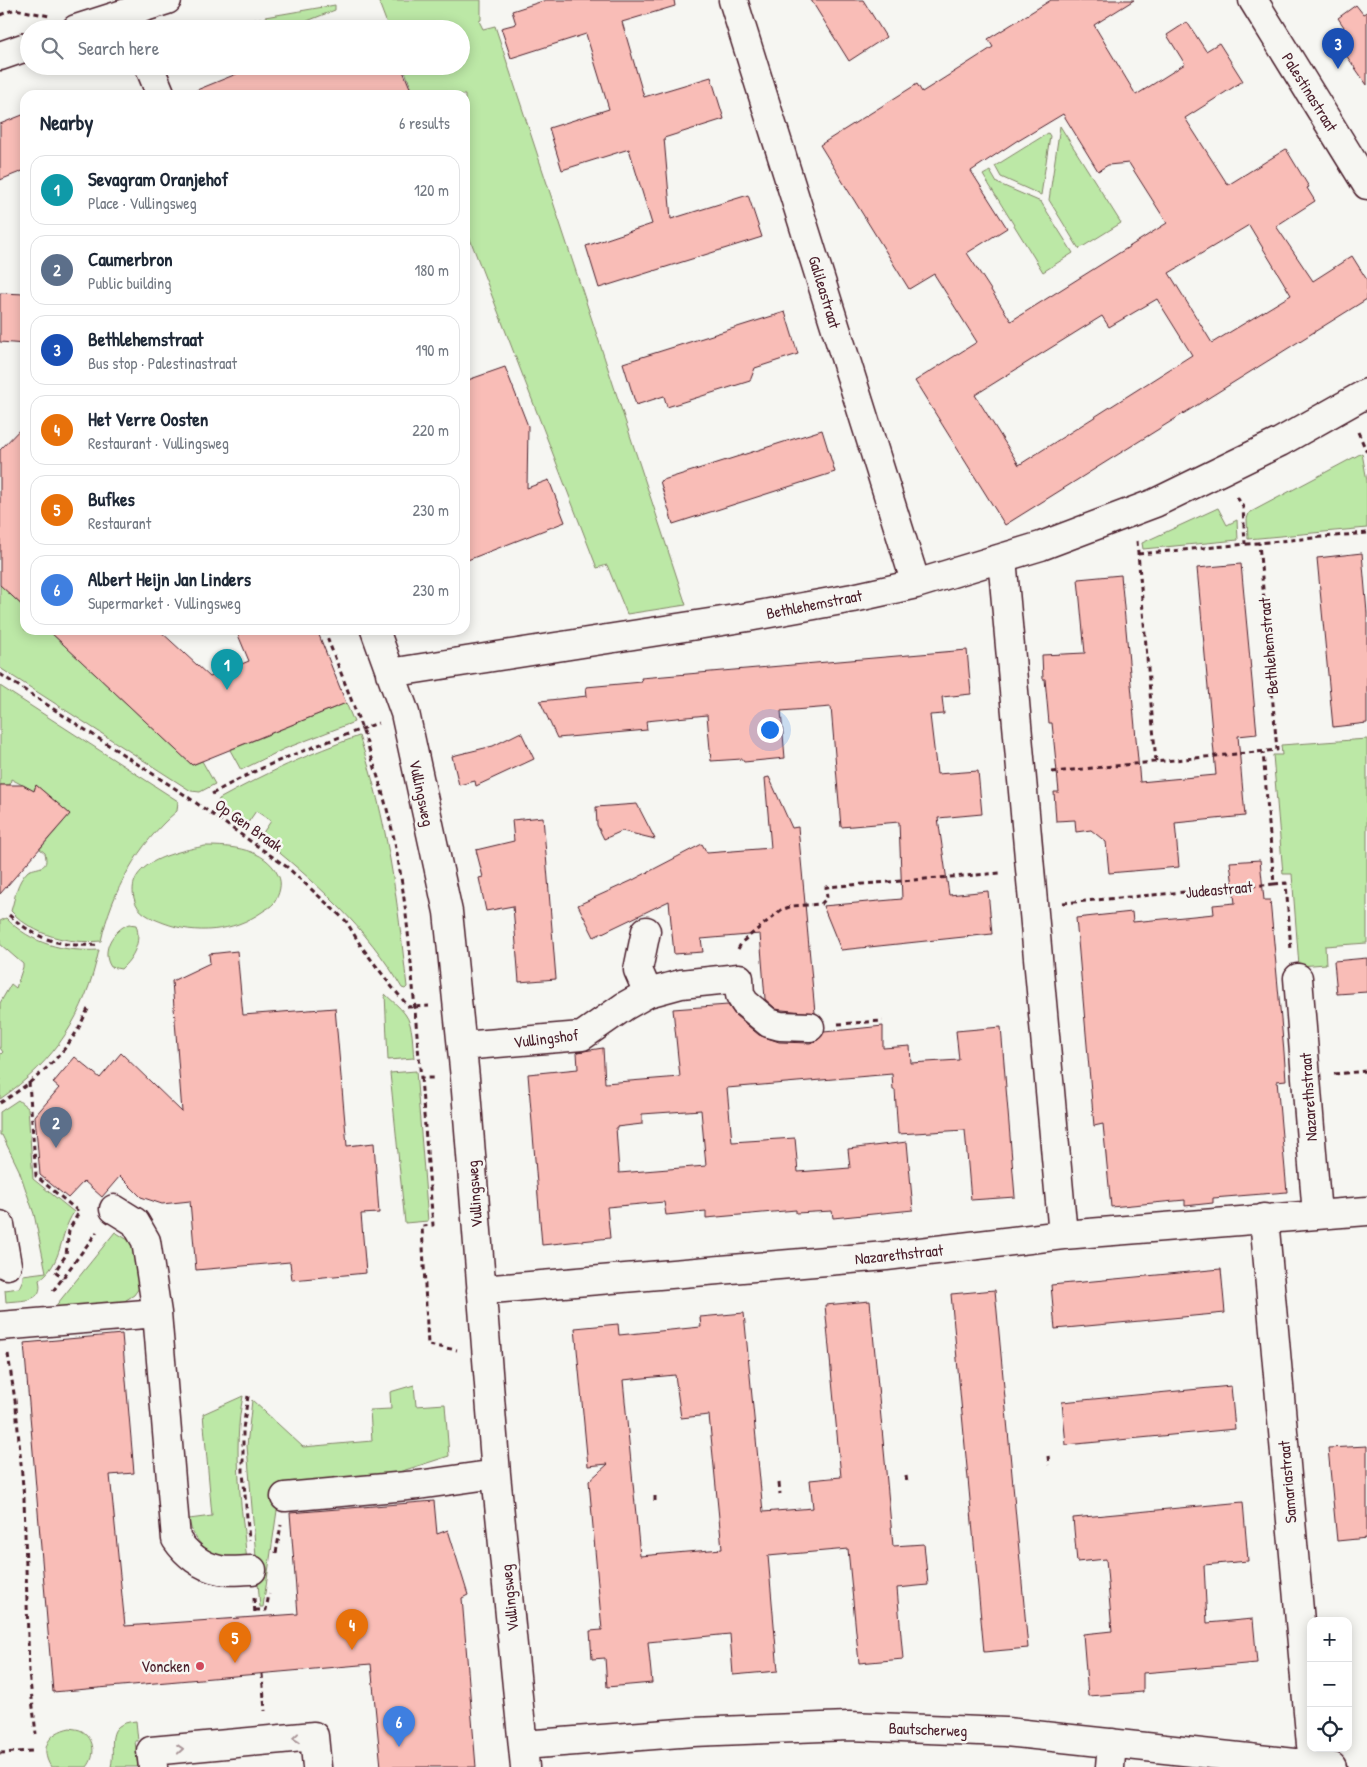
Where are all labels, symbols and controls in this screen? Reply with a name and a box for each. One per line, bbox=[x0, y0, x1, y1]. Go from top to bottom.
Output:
search box bbox=[20, 20, 470, 75]
pin: 3 bbox=[1322, 28, 1354, 69]
icon: search bbox=[38, 34, 66, 62]
text: Search here bbox=[78, 35, 159, 61]
street label: Palestinastraat bbox=[1277, 48, 1343, 136]
text: Nearby bbox=[40, 108, 93, 137]
text: 6 results bbox=[399, 112, 450, 134]
text: Sevagram Oranjehof bbox=[88, 166, 228, 192]
text: 1 bbox=[54, 179, 60, 201]
text: 120 m bbox=[414, 179, 449, 201]
text: Place · Vullingsweg bbox=[88, 192, 197, 214]
text: Caumerbron bbox=[88, 246, 173, 272]
street label: Galileastraat bbox=[804, 253, 847, 331]
text: 2 bbox=[53, 259, 61, 281]
text: 180 m bbox=[415, 259, 449, 281]
text: Public building bbox=[88, 272, 171, 294]
text: Bethlehemstraat bbox=[88, 326, 203, 352]
text: 3 bbox=[53, 339, 61, 361]
text: 190 m bbox=[416, 339, 449, 361]
text: Bus stop · Palestinastraat bbox=[88, 352, 237, 374]
text: Het Verre Oosten bbox=[88, 406, 208, 432]
text: 4 bbox=[54, 419, 60, 441]
text: 220 m bbox=[412, 419, 449, 441]
text: Restaurant · Vullingsweg bbox=[88, 432, 229, 454]
text: Bufkes bbox=[88, 486, 135, 512]
text: 5 bbox=[54, 499, 60, 521]
text: 230 m bbox=[413, 499, 449, 521]
text: Restaurant bbox=[88, 512, 151, 534]
text: Albert Heijn Jan Linders bbox=[88, 566, 251, 592]
text: 6 bbox=[54, 579, 60, 601]
text: 230 m bbox=[413, 579, 449, 601]
street label: Bethlehemstraat bbox=[764, 584, 864, 624]
text: Supermarket · Vullingsweg bbox=[88, 592, 241, 614]
street label: Bethlehemstraat bbox=[1253, 596, 1283, 695]
pin: 1 bbox=[211, 649, 243, 690]
your location bbox=[757, 717, 783, 743]
street label: Vullingsweg bbox=[404, 758, 440, 828]
street label: Op Gen Braak bbox=[211, 794, 287, 857]
street label: Judeastraat bbox=[1185, 875, 1254, 903]
street label: Vullingshof bbox=[512, 1023, 580, 1053]
street label: Nazarethstraat bbox=[1294, 1052, 1322, 1142]
pin: 2 bbox=[40, 1107, 72, 1148]
street label: Vullingsweg bbox=[461, 1160, 487, 1228]
street label: Nazarethstraat bbox=[854, 1238, 945, 1270]
street label: Samariastraat bbox=[1272, 1439, 1302, 1524]
street label: Vullingsweg bbox=[495, 1563, 523, 1633]
pin: 4 bbox=[336, 1609, 368, 1650]
map controls bbox=[1307, 1617, 1352, 1752]
button: + bbox=[1307, 1617, 1352, 1662]
pin: 5 bbox=[219, 1622, 251, 1663]
place label: Voncken bbox=[141, 1655, 190, 1677]
marker: Voncken bbox=[194, 1660, 206, 1672]
button: − bbox=[1307, 1662, 1352, 1707]
pin: 6 bbox=[383, 1706, 415, 1747]
button: locate bbox=[1307, 1707, 1352, 1752]
street label: Bautscherweg bbox=[888, 1717, 968, 1741]
one-way arrow bbox=[292, 1732, 300, 1743]
one-way arrow bbox=[177, 1744, 185, 1755]

